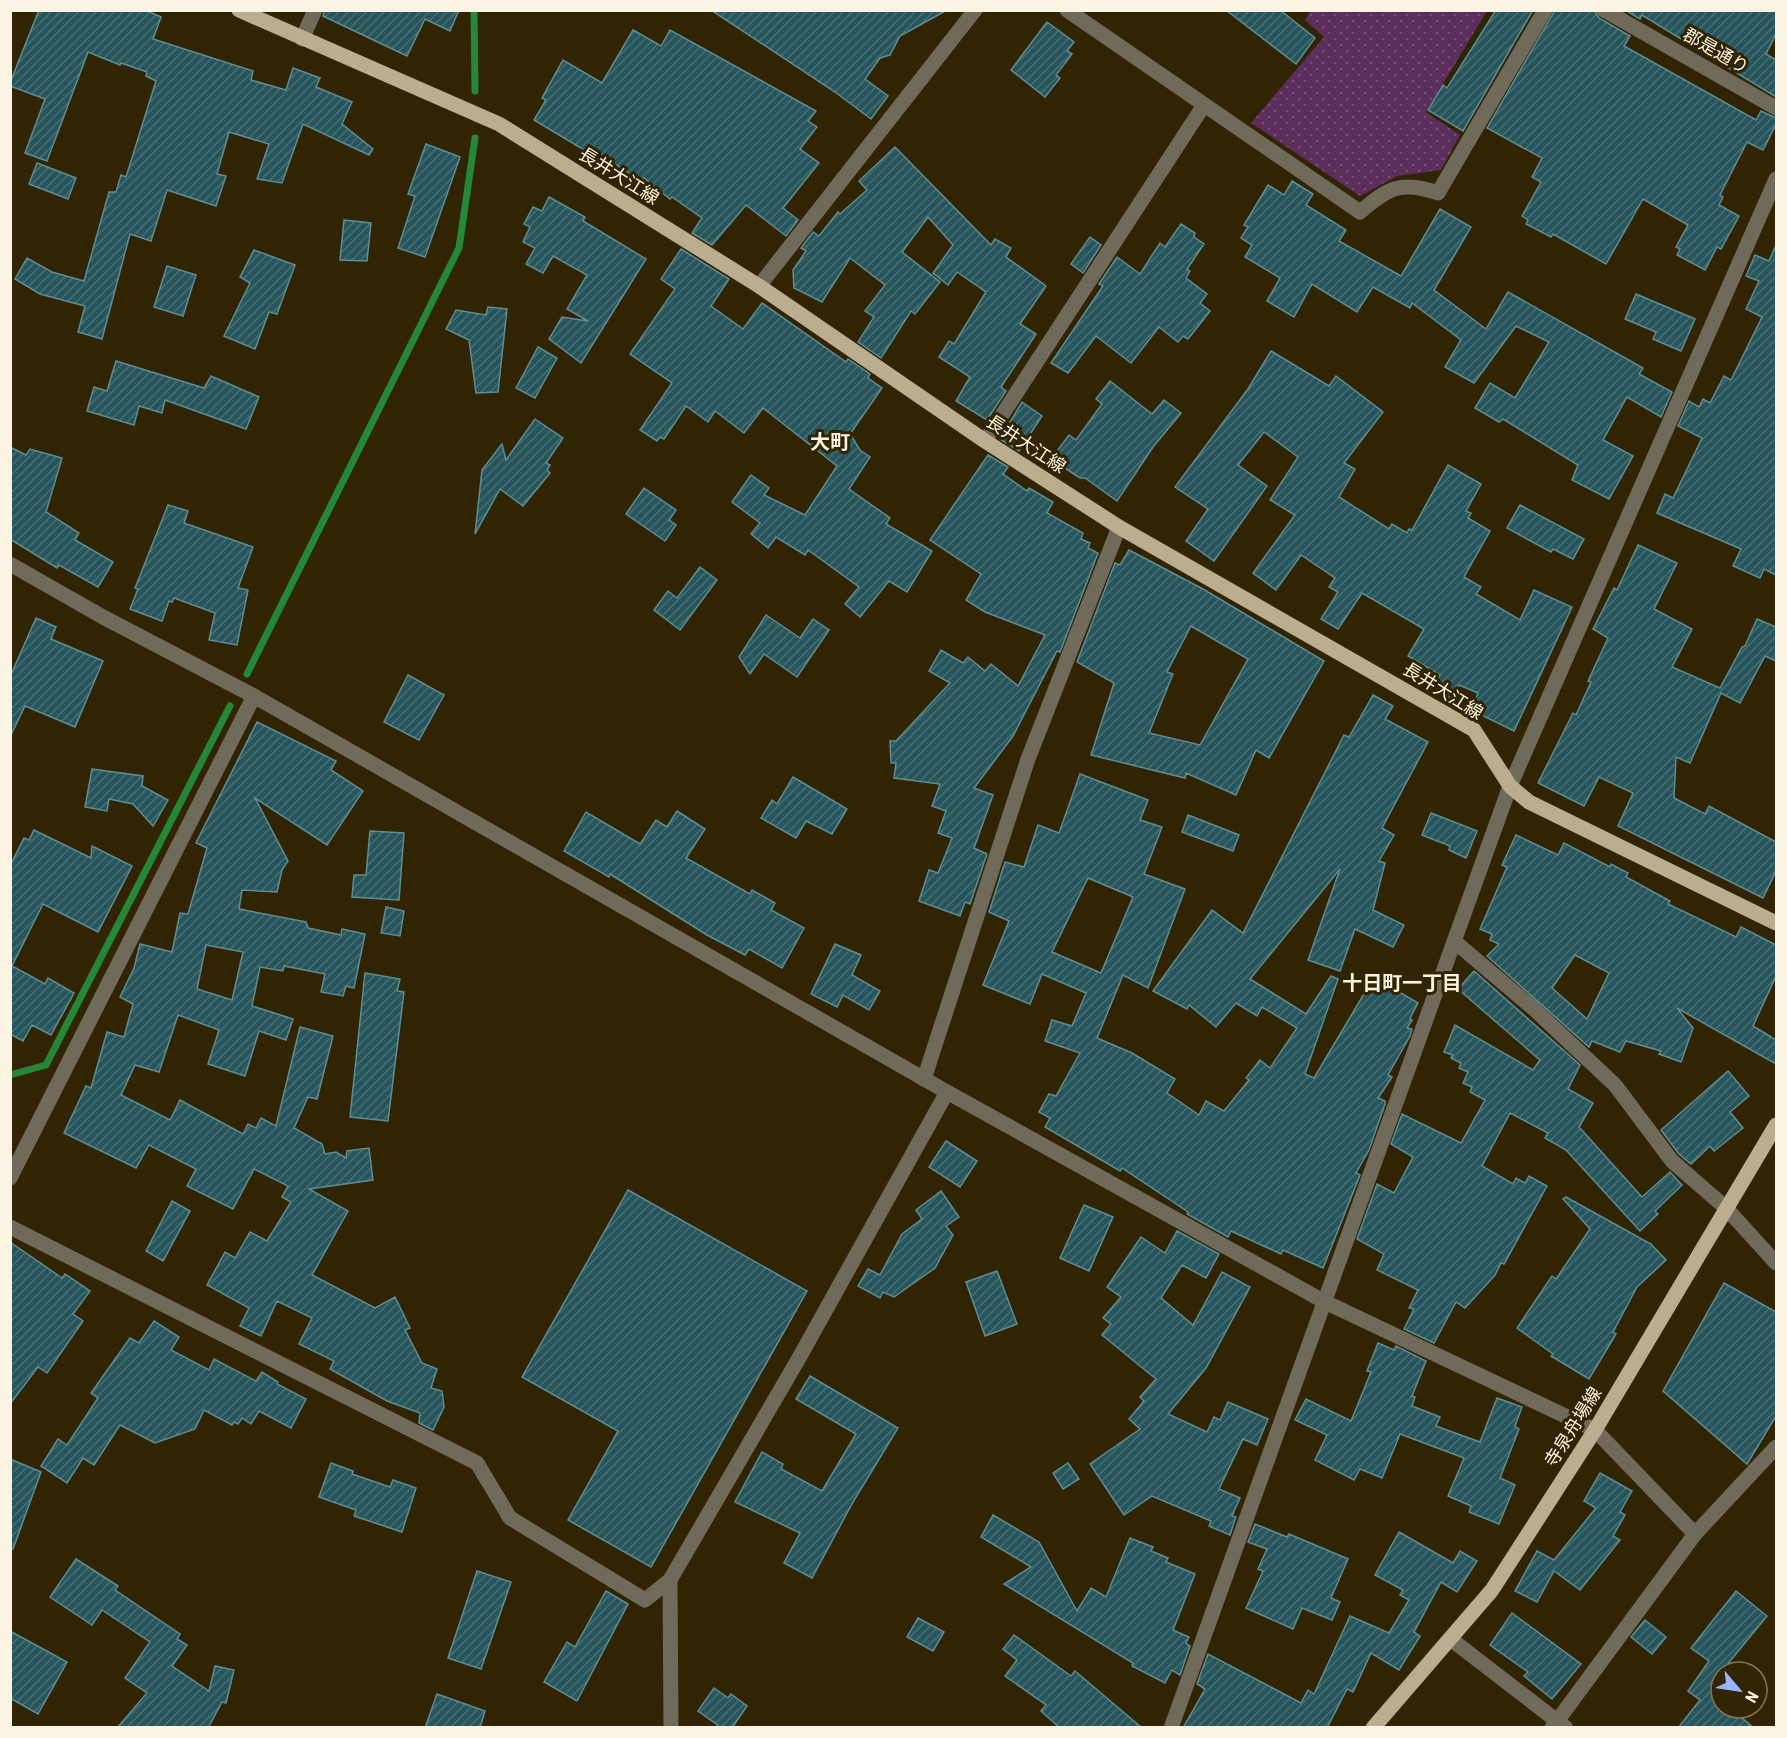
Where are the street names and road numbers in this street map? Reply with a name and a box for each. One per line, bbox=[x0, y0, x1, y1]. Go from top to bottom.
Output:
street label: 郡是通り bbox=[1680, 23, 1753, 78]
street label: 長井大江線 bbox=[576, 143, 663, 208]
street label: 長井大江線 bbox=[983, 410, 1070, 477]
street label: 長井大江線 bbox=[1400, 658, 1487, 723]
street label: 寺泉舟場線 bbox=[1540, 1383, 1605, 1470]

